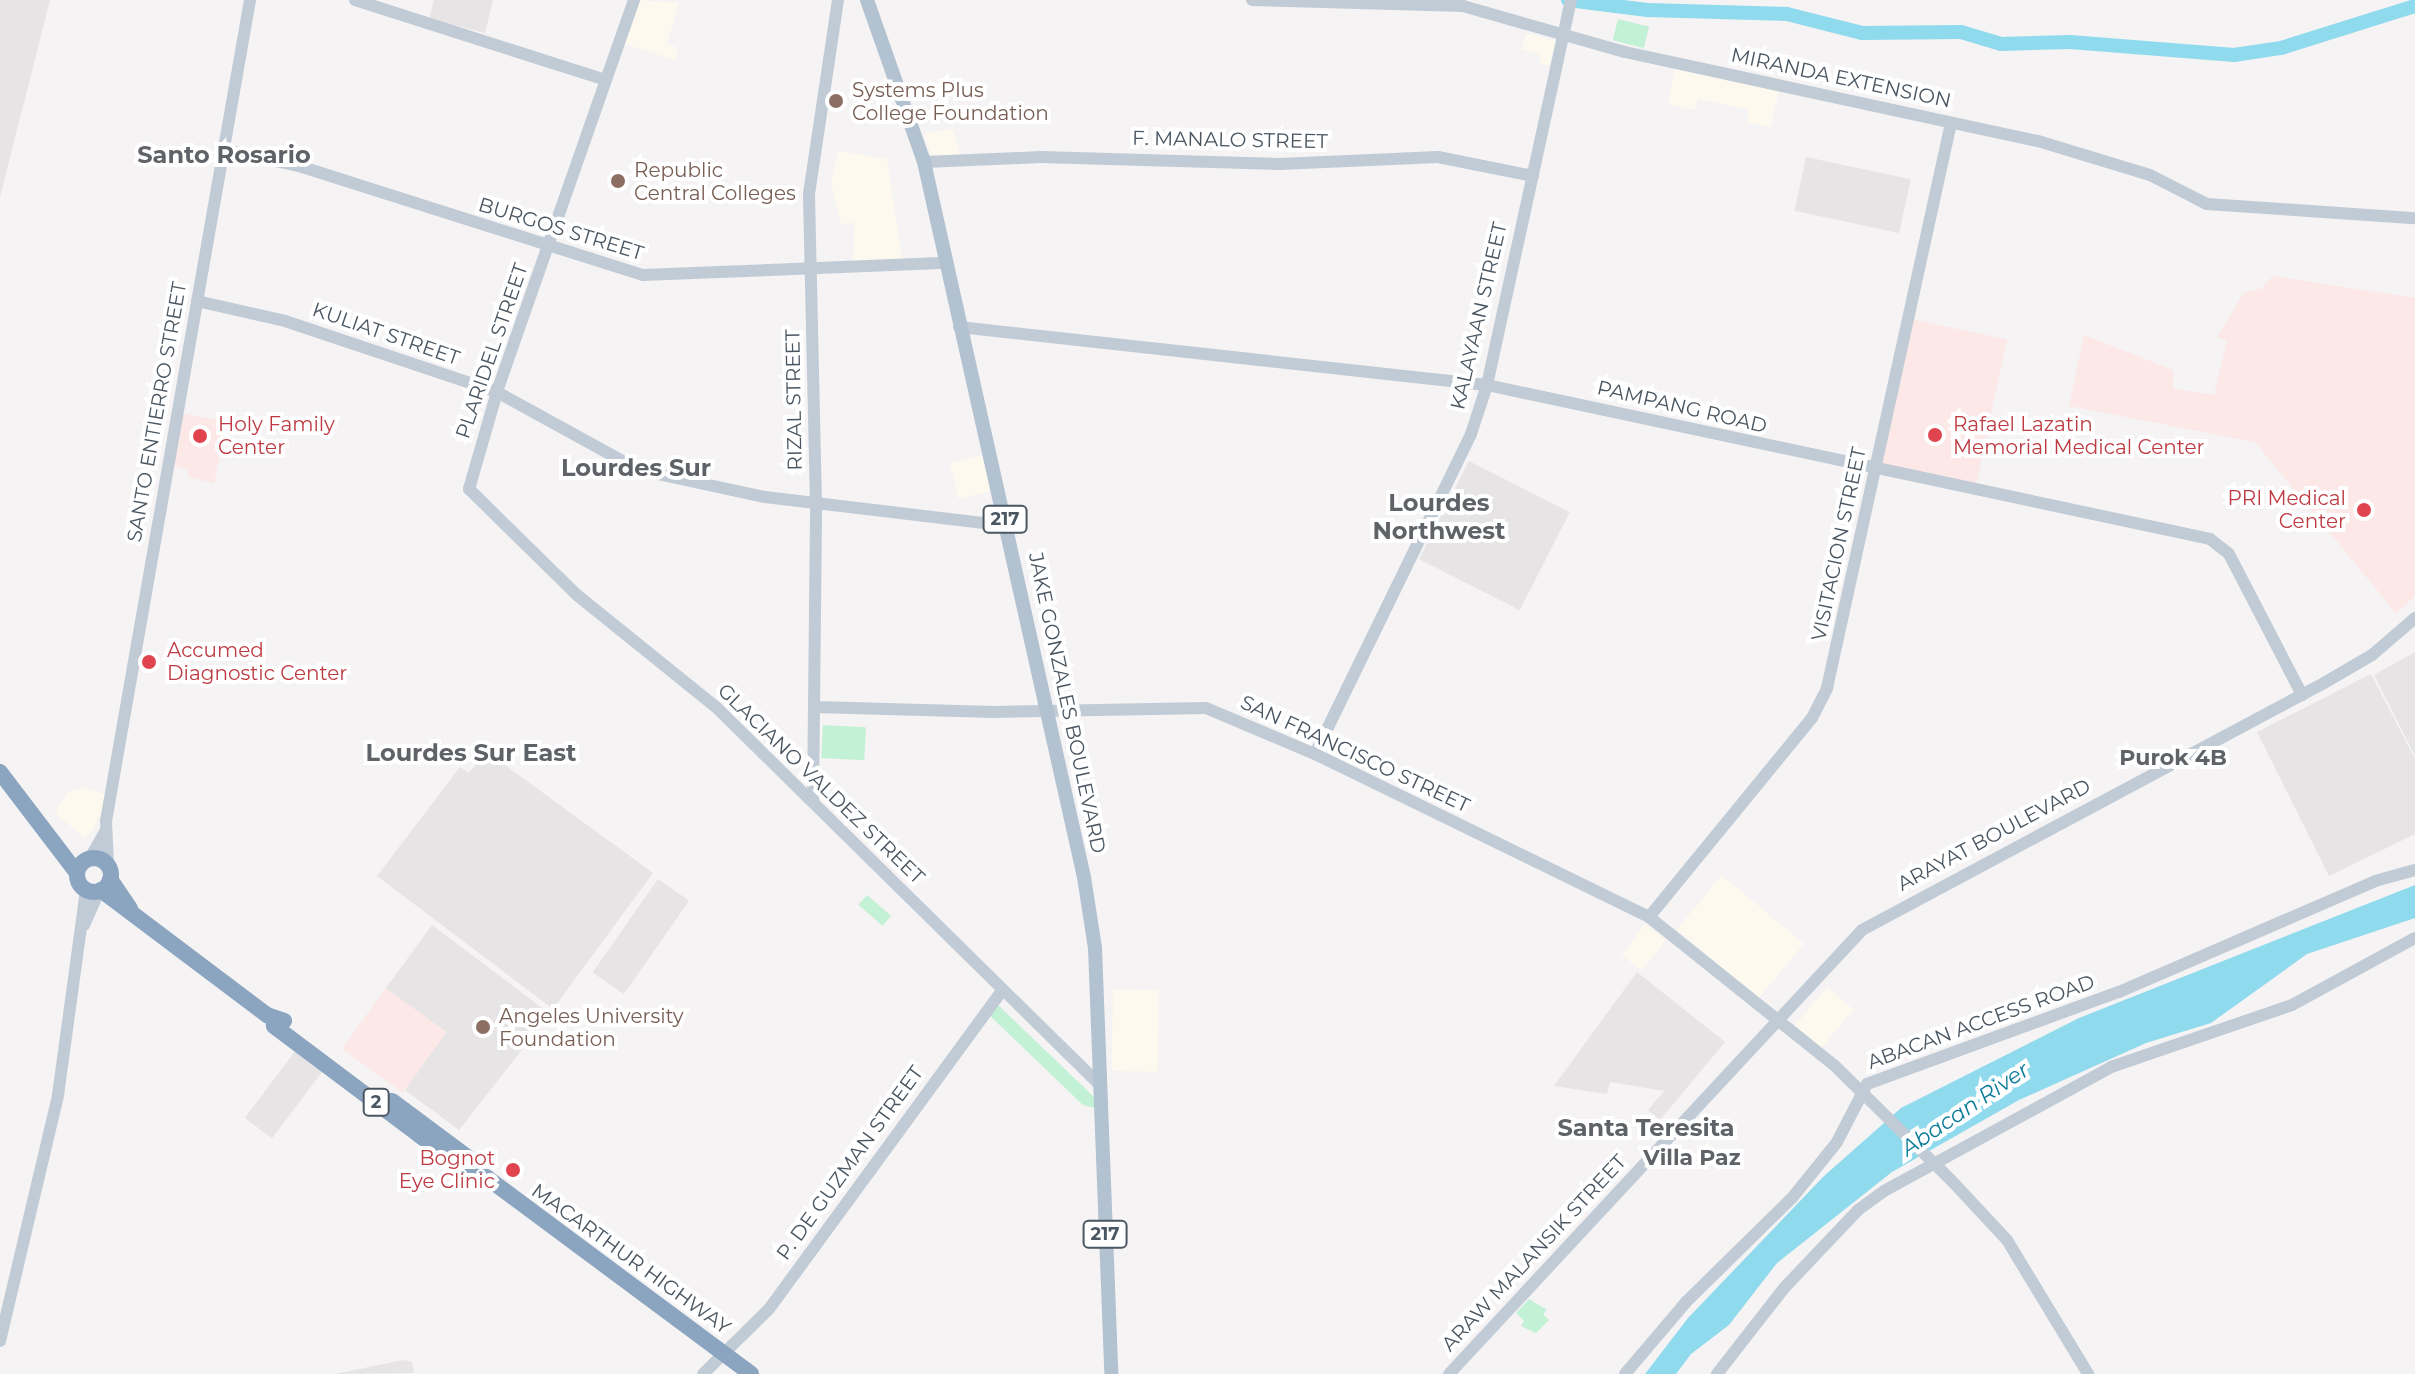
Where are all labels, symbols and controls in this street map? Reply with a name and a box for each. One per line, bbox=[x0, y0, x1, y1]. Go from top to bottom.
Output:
street label: MIRANDA EXTENSION bbox=[1729, 43, 1953, 113]
place label: Systems Plus College Foundation bbox=[852, 78, 1049, 125]
marker: Systems Plus College Foundation bbox=[827, 92, 845, 110]
street label: F. MANALO STREET bbox=[1132, 126, 1328, 154]
district label: Santo Rosario bbox=[137, 141, 311, 169]
place label: Republic Central Colleges bbox=[634, 158, 796, 205]
marker: Republic Central Colleges bbox=[609, 172, 627, 190]
street label: BURGOS STREET bbox=[476, 192, 646, 266]
street label: KALAYAAN STREET bbox=[1446, 220, 1512, 412]
street label: PLARIDEL STREET bbox=[451, 260, 533, 442]
street label: SANTO ENTIERRO STREET bbox=[122, 280, 192, 544]
street label: KULIAT STREET bbox=[309, 298, 463, 370]
street label: RIZAL STREET bbox=[781, 329, 807, 471]
street label: PAMPANG ROAD bbox=[1595, 376, 1769, 438]
place label: Holy Family Center bbox=[218, 412, 335, 459]
place label: Rafael Lazatin Memorial Medical Center bbox=[1953, 412, 2205, 459]
marker: Rafael Lazatin Memorial Medical Center bbox=[1924, 424, 1946, 446]
marker: Holy Family Center bbox=[189, 425, 211, 447]
street label: VISITACION STREET bbox=[1807, 445, 1871, 643]
district label: Lourdes Sur bbox=[561, 454, 711, 482]
place label: PRI Medical Center bbox=[2228, 486, 2346, 533]
district label: Lourdes Northwest bbox=[1372, 489, 1506, 545]
marker: PRI Medical Center bbox=[2353, 499, 2375, 521]
road number: 217 bbox=[981, 505, 1029, 533]
street label: JAKE GONZALES BOULEVARD bbox=[1023, 551, 1111, 855]
place label: Accumed Diagnostic Center bbox=[167, 638, 347, 685]
marker: Accumed Diagnostic Center bbox=[138, 651, 160, 673]
street label: GLACIANO VALDEZ STREET bbox=[713, 679, 929, 889]
street label: SAN FRANCISCO STREET bbox=[1237, 690, 1473, 818]
district label: Lourdes Sur East bbox=[366, 739, 576, 767]
district label: Purok 4B bbox=[2119, 745, 2227, 771]
street label: ARAYAT BOULEVARD bbox=[1893, 774, 2095, 896]
street label: ABACAN ACCESS ROAD bbox=[1864, 970, 2098, 1074]
place label: Angeles University Foundation bbox=[499, 1004, 684, 1051]
marker: Angeles University Foundation bbox=[474, 1018, 492, 1036]
water label: Abacan River bbox=[1896, 1056, 2034, 1162]
street label: P. DE GUZMAN STREET bbox=[772, 1061, 928, 1265]
road number: 2 bbox=[362, 1088, 390, 1116]
district label: Santa Teresita bbox=[1557, 1114, 1735, 1142]
district label: Villa Paz bbox=[1643, 1145, 1741, 1171]
place label: Bognot Eye Clinic bbox=[399, 1146, 495, 1193]
street label: ARAW MALANSIK STREET bbox=[1437, 1150, 1631, 1356]
marker: Bognot Eye Clinic bbox=[502, 1159, 524, 1181]
street label: MACARTHUR HIGHWAY bbox=[527, 1179, 735, 1339]
road number: 217 bbox=[1081, 1220, 1129, 1248]

